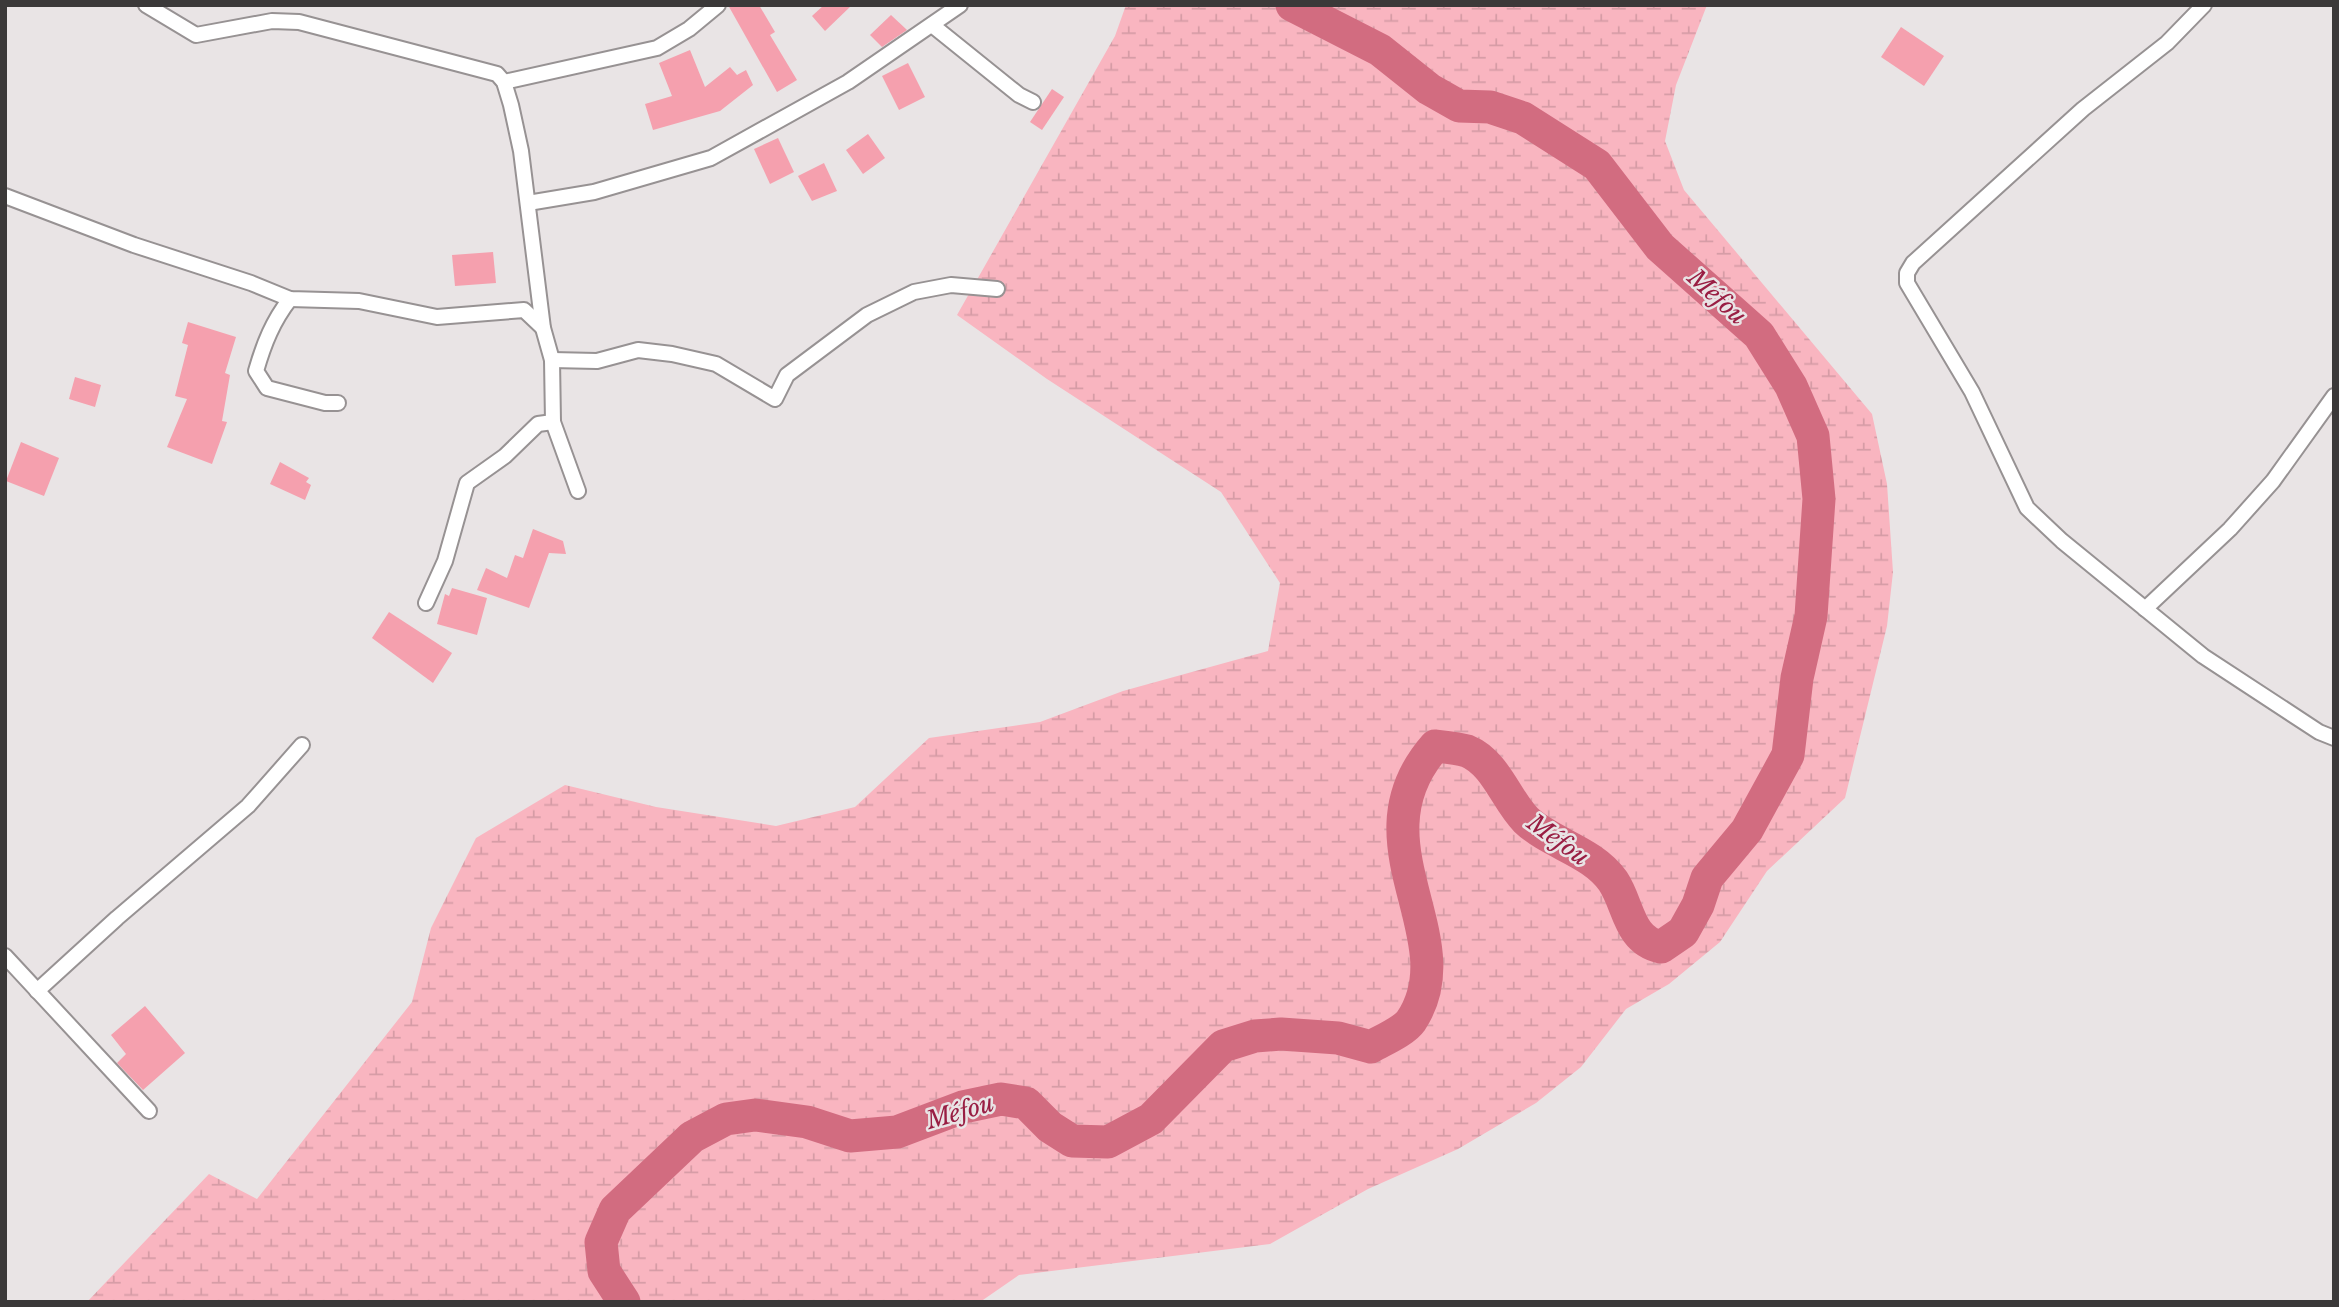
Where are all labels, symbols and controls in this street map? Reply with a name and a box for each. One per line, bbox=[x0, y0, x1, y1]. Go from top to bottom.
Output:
water label: Méfou bbox=[1681, 262, 1753, 331]
water label: Méfou bbox=[1521, 807, 1595, 872]
water label: Méfou bbox=[922, 1088, 997, 1135]

